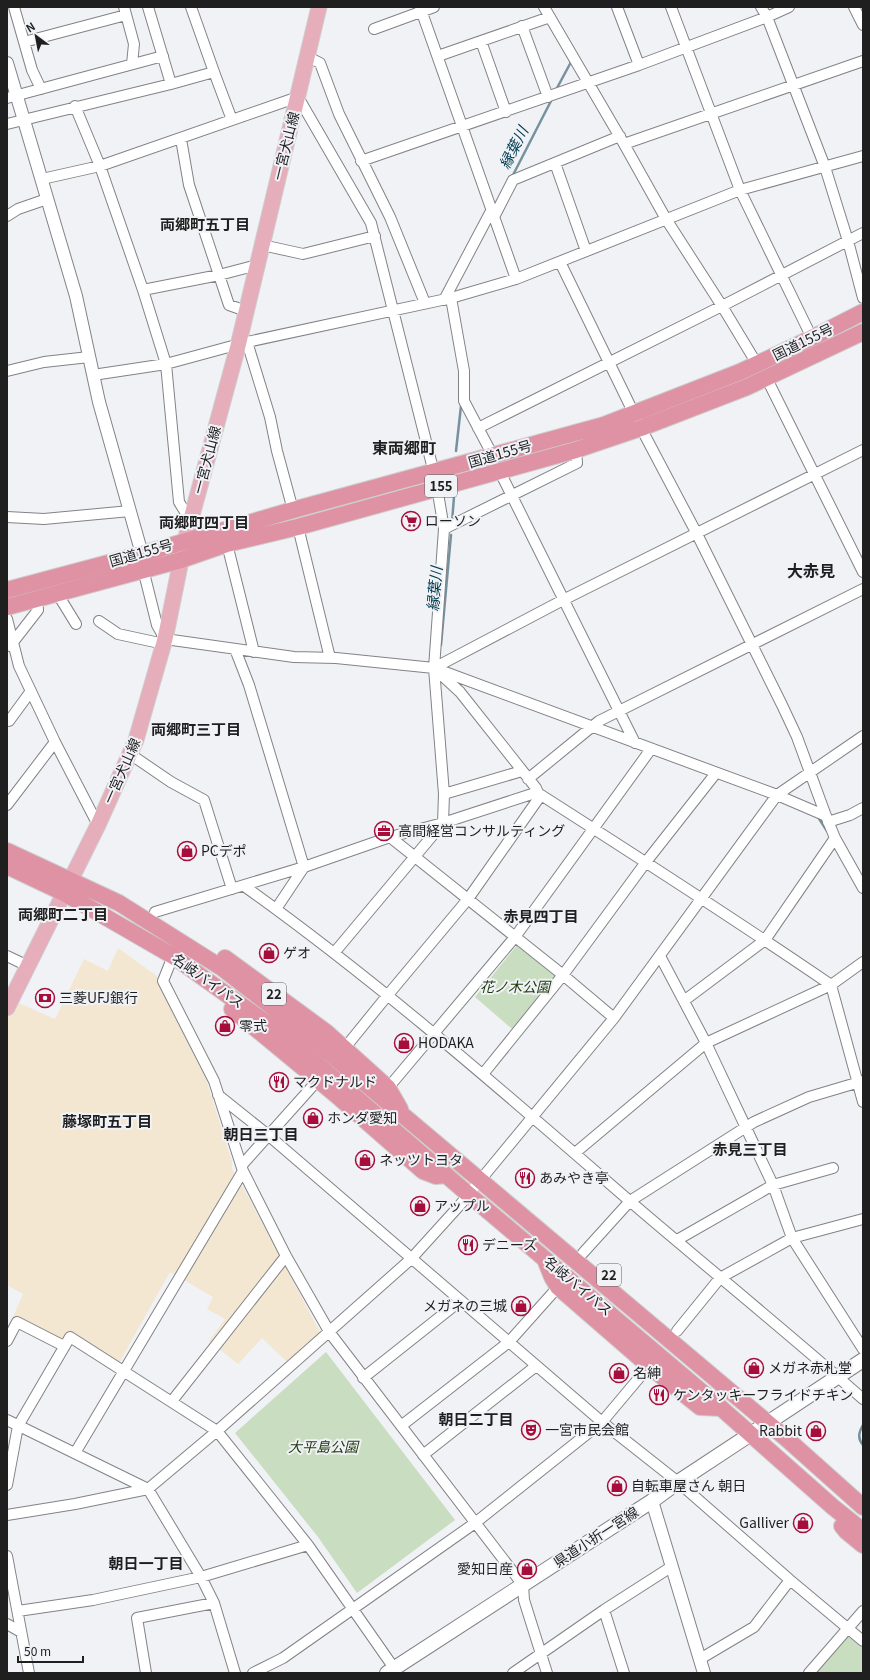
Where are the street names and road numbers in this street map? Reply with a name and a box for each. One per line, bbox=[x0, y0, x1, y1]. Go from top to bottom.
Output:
street label: 一宮犬山線 bbox=[267, 109, 303, 182]
street label: 国道155号 bbox=[769, 318, 836, 364]
street label: 一宮犬山線 bbox=[187, 423, 225, 496]
street label: 国道155号 bbox=[466, 434, 534, 472]
road number: 155 bbox=[425, 475, 457, 497]
street label: 国道155号 bbox=[107, 533, 175, 571]
street label: 一宮犬山線 bbox=[98, 735, 144, 807]
street label: 名岐バイパス bbox=[169, 948, 249, 1012]
road number: 22 bbox=[262, 983, 286, 1005]
street label: 名岐バイパス bbox=[540, 1251, 617, 1320]
road number: 22 bbox=[597, 1264, 621, 1286]
street label: 県道小折一宮線 bbox=[549, 1501, 642, 1571]

